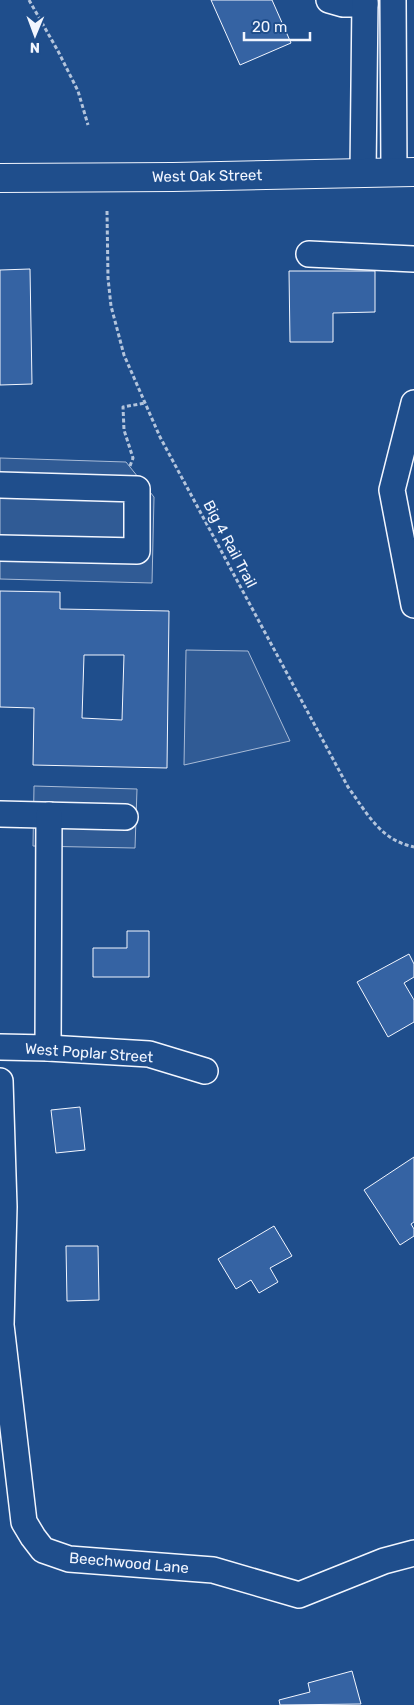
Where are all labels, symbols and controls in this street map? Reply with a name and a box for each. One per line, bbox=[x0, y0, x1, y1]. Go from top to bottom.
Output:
north arrow bbox=[10, 10, 60, 60]
scale bar bbox=[244, 10, 310, 42]
text: 20 m bbox=[252, 18, 287, 36]
text: N bbox=[30, 39, 40, 56]
street label: West Oak Street bbox=[152, 166, 262, 186]
street label: Big 4 Rail Trail bbox=[199, 497, 261, 591]
street label: West Poplar Street bbox=[24, 1040, 154, 1066]
street label: Beechwood Lane bbox=[68, 1549, 190, 1577]

